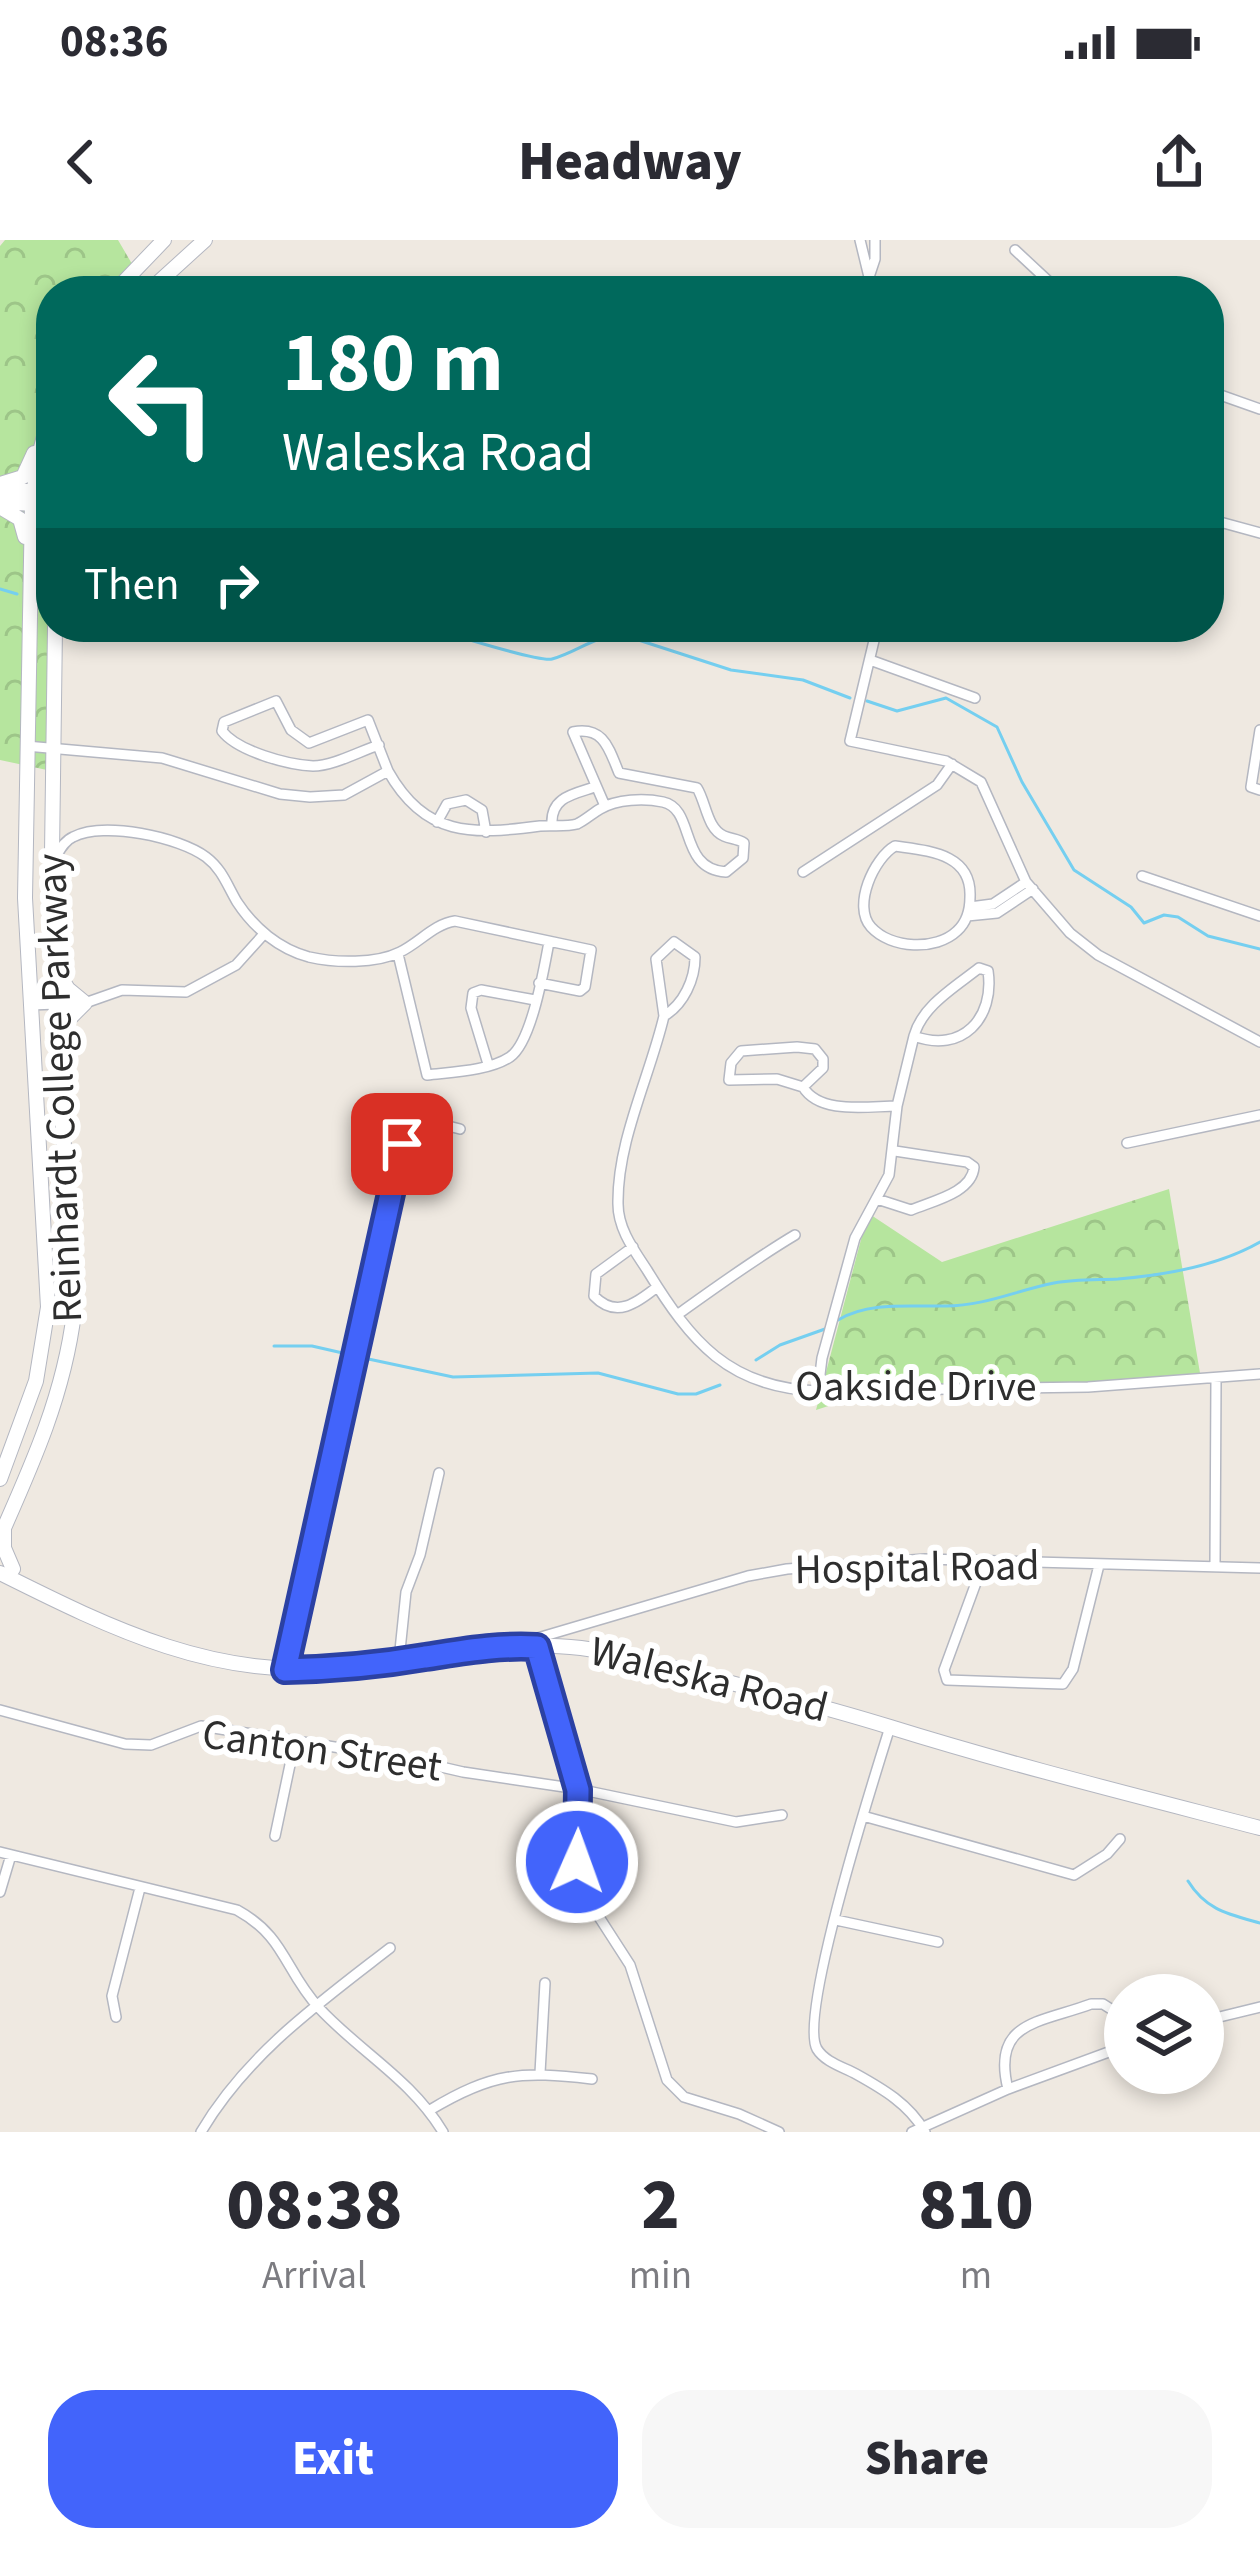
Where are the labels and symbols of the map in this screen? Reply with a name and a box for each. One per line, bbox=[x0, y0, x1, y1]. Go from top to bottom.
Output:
street label: Reinhardt College Parkway bbox=[22, 852, 98, 1323]
pin bbox=[351, 1093, 453, 1195]
street label: Oakside Drive bbox=[795, 1357, 1037, 1417]
street label: Hospital Road bbox=[794, 1536, 1040, 1600]
street label: Waleska Road bbox=[584, 1622, 834, 1738]
street label: Canton Street bbox=[198, 1705, 446, 1797]
position arrow bbox=[514, 1799, 640, 1925]

